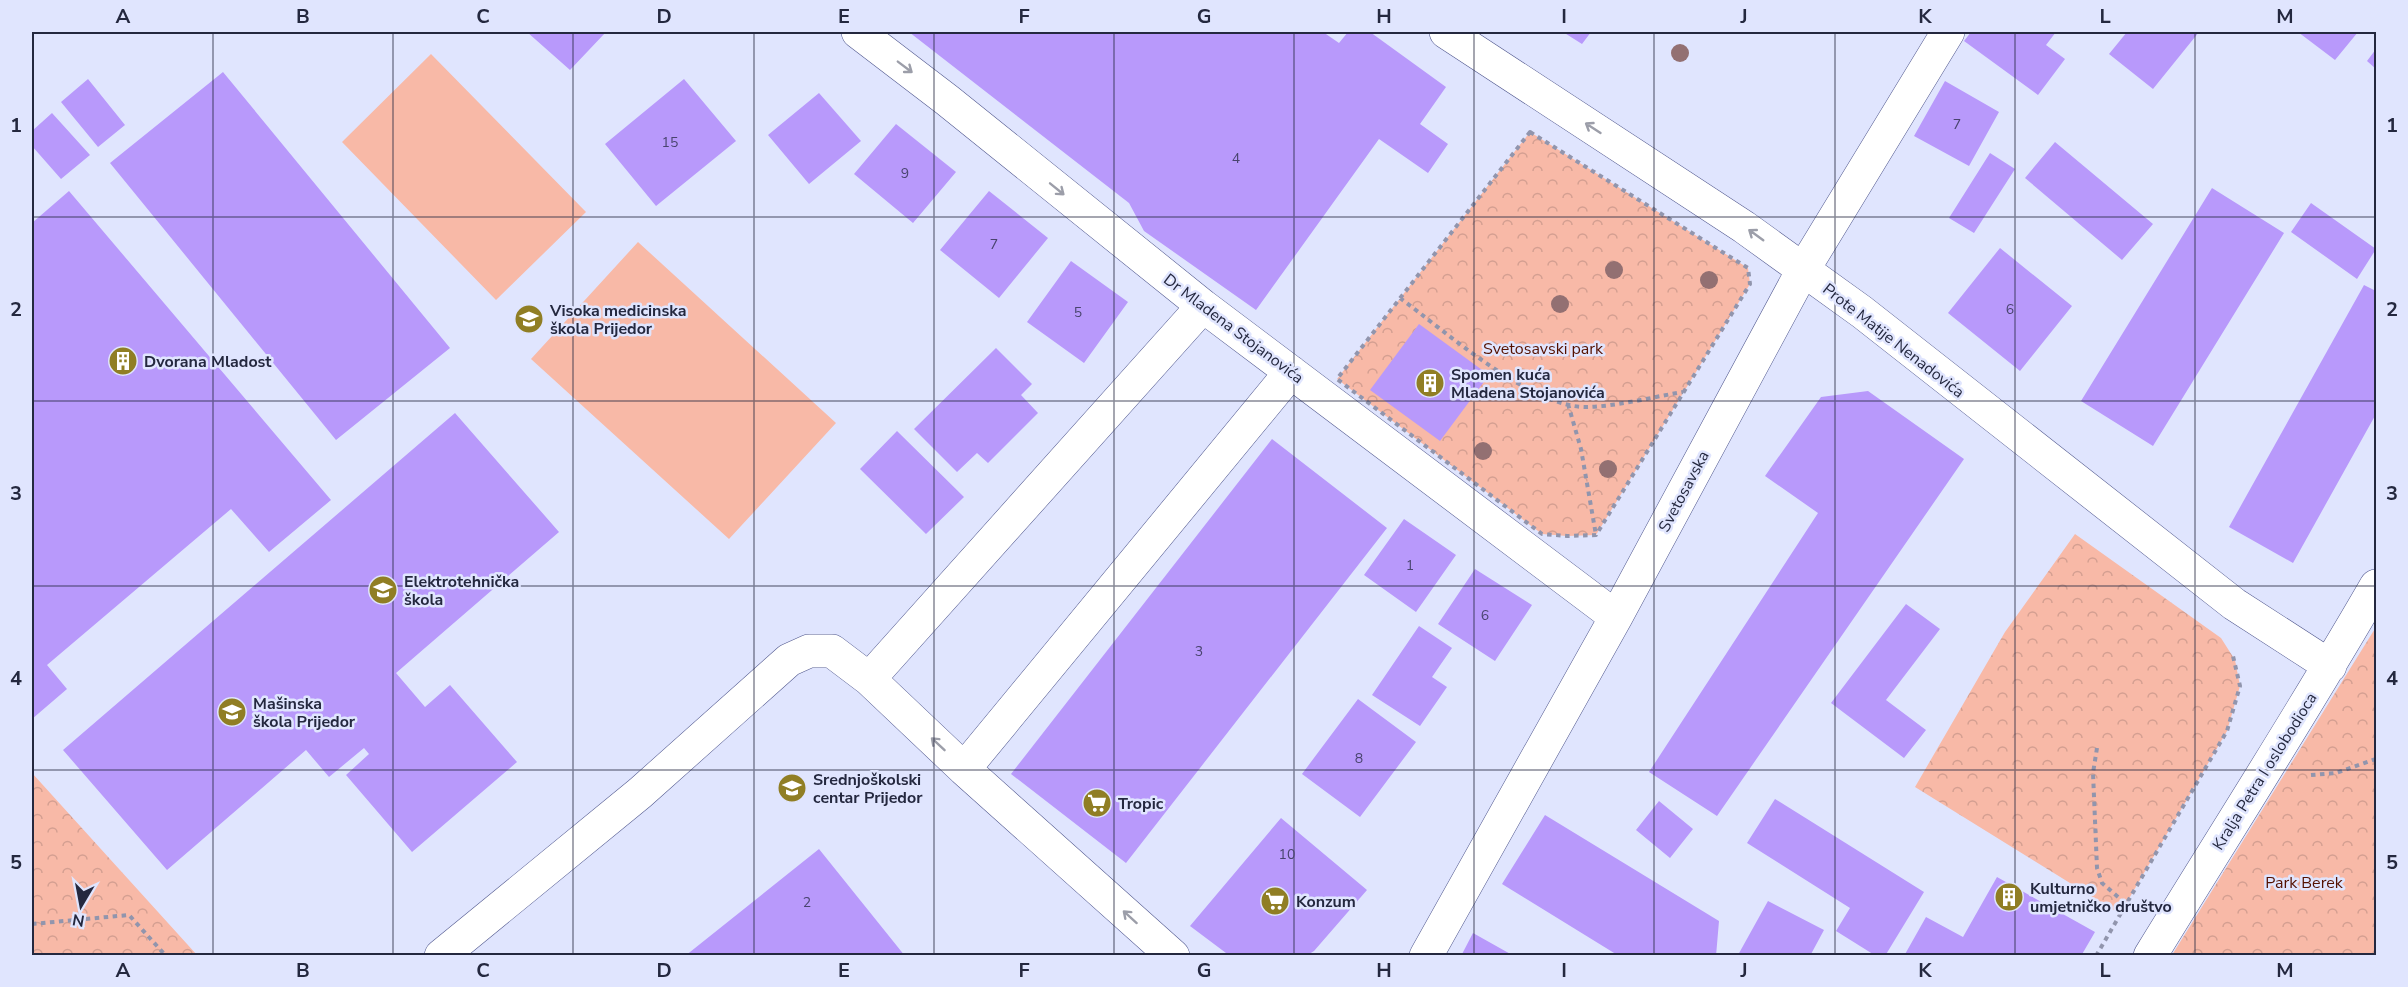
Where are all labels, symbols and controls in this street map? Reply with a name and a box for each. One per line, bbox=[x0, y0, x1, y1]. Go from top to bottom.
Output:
text: A bbox=[116, 3, 131, 30]
text: B bbox=[296, 3, 310, 30]
text: C bbox=[476, 3, 490, 30]
text: D bbox=[656, 3, 672, 30]
text: E bbox=[838, 3, 850, 30]
text: F bbox=[1018, 3, 1030, 30]
text: G bbox=[1197, 3, 1211, 30]
text: H bbox=[1376, 3, 1392, 30]
text: I bbox=[1561, 3, 1567, 30]
text: J bbox=[1739, 3, 1748, 30]
text: K bbox=[1918, 3, 1932, 30]
text: L bbox=[2099, 3, 2111, 30]
text: M bbox=[2276, 3, 2294, 30]
one-way arrow bbox=[896, 61, 912, 73]
text: 1 bbox=[10, 112, 22, 139]
text: 1 bbox=[2386, 112, 2398, 139]
house number: 7 bbox=[1953, 115, 1961, 134]
one-way arrow bbox=[1585, 122, 1602, 134]
house number: 15 bbox=[662, 133, 678, 152]
house number: 4 bbox=[1232, 149, 1240, 168]
house number: 9 bbox=[901, 164, 909, 183]
one-way arrow bbox=[1049, 182, 1065, 195]
one-way arrow bbox=[1748, 229, 1764, 242]
house number: 7 bbox=[990, 235, 998, 254]
street label: Dr Mladena Stojanovića bbox=[1159, 269, 1308, 389]
street label: Prote Matije Nenadovića bbox=[1818, 278, 1969, 403]
text: 2 bbox=[10, 296, 22, 323]
text: 2 bbox=[2386, 296, 2398, 323]
place label: Visoka medicinska škola Prijedor bbox=[549, 300, 687, 340]
house number: 6 bbox=[2006, 300, 2014, 319]
school or university icon: Visoka medicinska škola Prijedor bbox=[513, 303, 545, 335]
house number: 5 bbox=[1074, 303, 1082, 322]
park label: Svetosavski park bbox=[1483, 338, 1604, 360]
building icon: Dvorana Mladost bbox=[107, 345, 139, 377]
place label: Dvorana Mladost bbox=[144, 351, 272, 373]
place label: Spomen kuća Mladena Stojanovića bbox=[1451, 364, 1605, 404]
building icon: Spomen kuća Mladena Stojanovića bbox=[1414, 367, 1446, 399]
street label: Svetosavska bbox=[1653, 447, 1715, 536]
text: 3 bbox=[10, 480, 22, 507]
text: 3 bbox=[2386, 480, 2398, 507]
house number: 1 bbox=[1406, 556, 1414, 575]
place label: Elektrotehnička škola bbox=[404, 571, 519, 611]
school or university icon: Elektrotehnička škola bbox=[367, 574, 399, 606]
house number: 6 bbox=[1481, 606, 1489, 625]
house number: 3 bbox=[1195, 642, 1203, 661]
text: 4 bbox=[10, 665, 22, 692]
text: 4 bbox=[2386, 665, 2398, 692]
street label: Kralja Petra I oslobodioca bbox=[2207, 689, 2322, 854]
place label: Mašinska škola Prijedor bbox=[253, 693, 356, 733]
school or university icon: Mašinska škola Prijedor bbox=[216, 696, 248, 728]
one-way arrow bbox=[930, 737, 945, 751]
house number: 8 bbox=[1355, 749, 1363, 768]
place label: Srednjoškolski centar Prijedor bbox=[813, 769, 923, 809]
school or university icon: Srednjoškolski centar Prijedor bbox=[776, 772, 808, 804]
supermarket icon: Tropic bbox=[1081, 787, 1113, 819]
place label: Tropic bbox=[1118, 793, 1164, 815]
house number: 10 bbox=[1279, 845, 1295, 864]
text: 5 bbox=[10, 849, 22, 876]
text: 5 bbox=[2386, 849, 2398, 876]
park label: Park Berek bbox=[2265, 872, 2344, 894]
north arrow bbox=[51, 876, 111, 936]
place label: Kulturno umjetničko društvo bbox=[2030, 878, 2172, 918]
building icon: Kulturno umjetničko društvo bbox=[1993, 881, 2025, 913]
supermarket icon: Konzum bbox=[1259, 885, 1291, 917]
place label: Konzum bbox=[1296, 891, 1356, 913]
house number: 2 bbox=[803, 893, 811, 912]
text: N bbox=[71, 908, 86, 932]
one-way arrow bbox=[1122, 910, 1137, 924]
text: A bbox=[116, 957, 131, 984]
text: B bbox=[296, 957, 310, 984]
text: C bbox=[476, 957, 490, 984]
text: D bbox=[656, 957, 672, 984]
text: E bbox=[838, 957, 850, 984]
text: F bbox=[1018, 957, 1030, 984]
text: G bbox=[1197, 957, 1211, 984]
text: H bbox=[1376, 957, 1392, 984]
text: I bbox=[1561, 957, 1567, 984]
text: J bbox=[1739, 957, 1748, 984]
text: K bbox=[1918, 957, 1932, 984]
text: L bbox=[2099, 957, 2111, 984]
text: M bbox=[2276, 957, 2294, 984]

